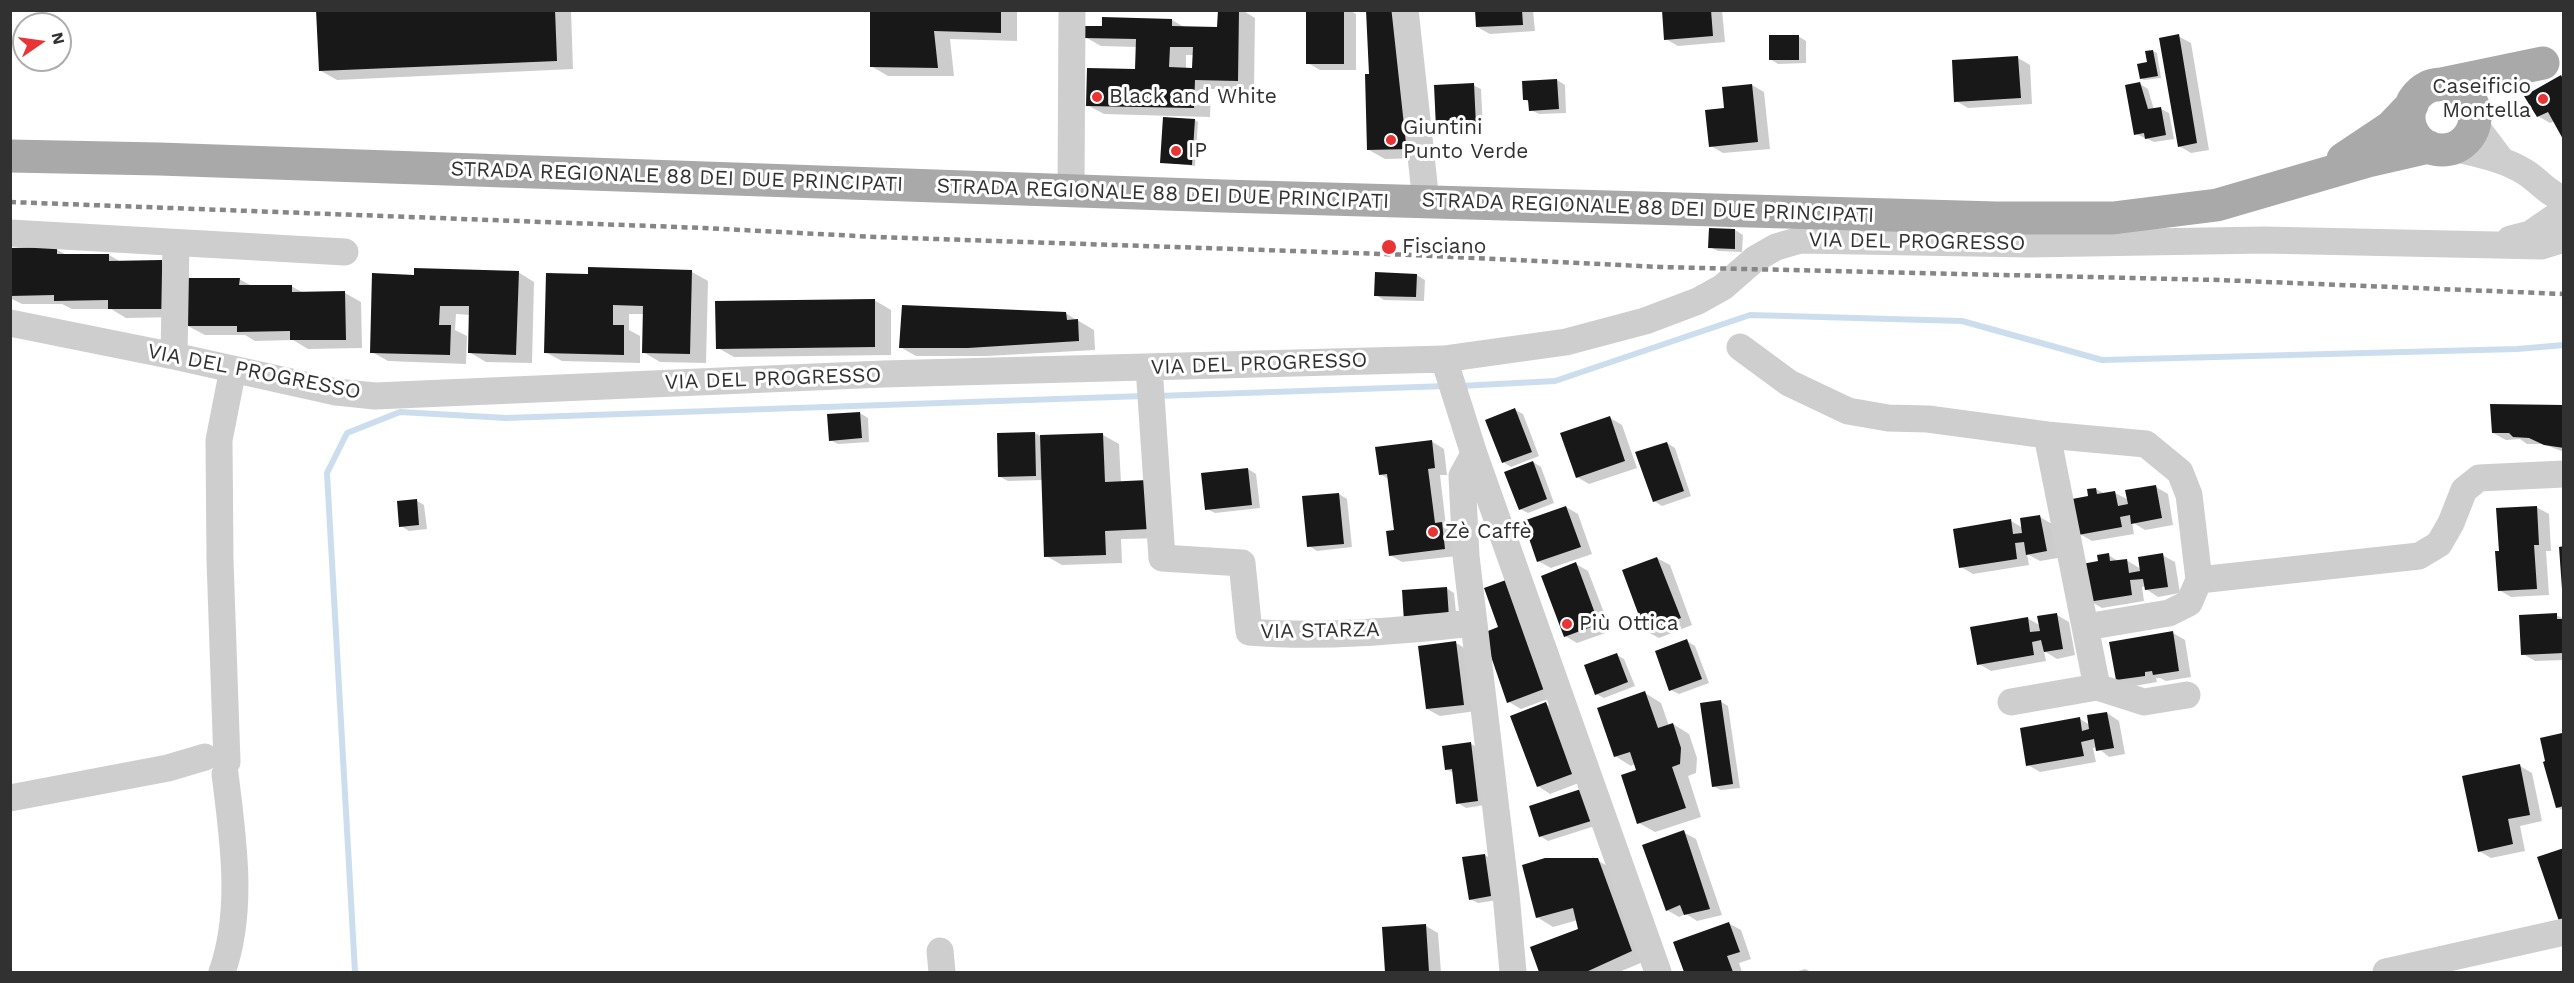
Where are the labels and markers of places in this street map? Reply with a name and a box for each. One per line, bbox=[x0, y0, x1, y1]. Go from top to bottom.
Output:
place label: Caseificio Montella bbox=[2432, 74, 2531, 124]
place label: Black and White bbox=[1109, 84, 1277, 110]
marker: Black and White bbox=[1090, 90, 1104, 104]
marker: Caseificio Montella bbox=[2536, 92, 2550, 106]
place label: Giuntini Punto Verde bbox=[1403, 115, 1528, 165]
marker: Giuntini Punto Verde bbox=[1384, 133, 1398, 147]
place label: IP bbox=[1188, 138, 1207, 164]
marker: IP bbox=[1169, 144, 1183, 158]
place label: Fisciano bbox=[1402, 234, 1486, 260]
marker: Fisciano bbox=[1380, 238, 1398, 256]
place label: Zè Caffè bbox=[1445, 519, 1532, 545]
marker: Zè Caffè bbox=[1426, 525, 1440, 539]
place label: Più Ottica bbox=[1579, 611, 1679, 637]
marker: Più Ottica bbox=[1560, 617, 1574, 631]

